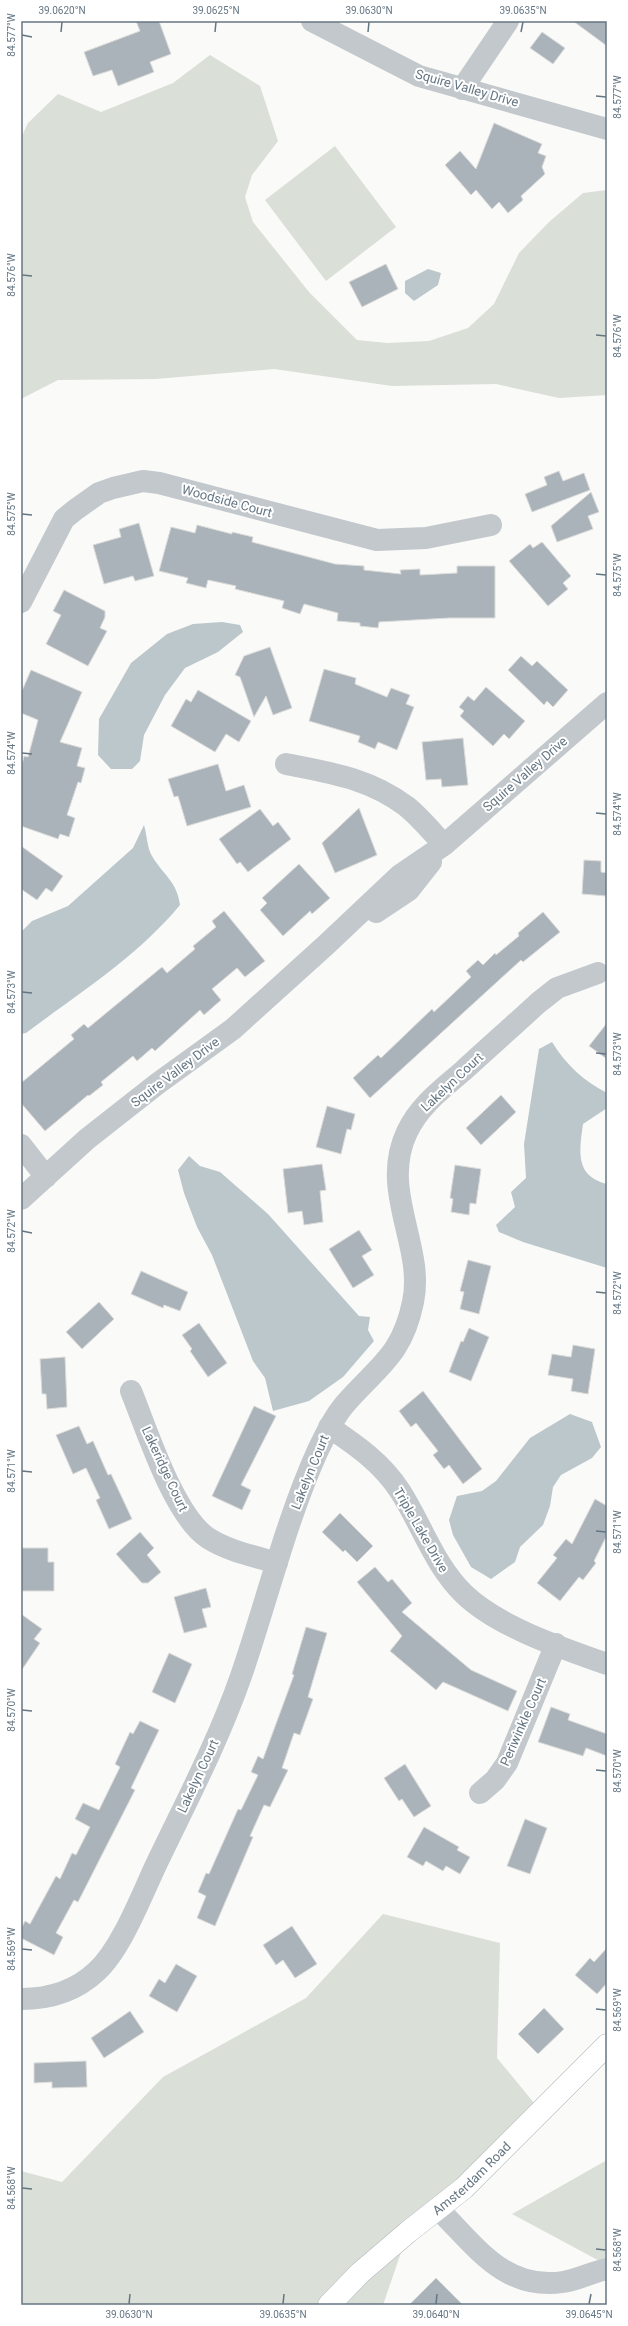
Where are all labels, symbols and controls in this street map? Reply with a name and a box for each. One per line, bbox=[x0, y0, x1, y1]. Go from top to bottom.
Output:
text: 39.0620°N bbox=[38, 5, 86, 16]
text: 39.0625°N bbox=[192, 5, 240, 16]
text: 39.0630°N bbox=[345, 5, 393, 16]
text: 39.0635°N bbox=[499, 5, 547, 16]
text: 84.577°W bbox=[6, 13, 17, 57]
street label: Squire Valley Drive bbox=[414, 66, 520, 110]
text: 84.577°W bbox=[612, 75, 623, 119]
text: 84.576°W bbox=[6, 253, 17, 297]
text: 84.576°W bbox=[612, 314, 623, 358]
street label: Woodside Court bbox=[180, 482, 274, 520]
text: 84.575°W bbox=[6, 492, 17, 536]
text: 84.575°W bbox=[612, 553, 623, 597]
text: 84.574°W bbox=[6, 731, 17, 775]
street label: Squire Valley Drive bbox=[480, 733, 570, 815]
text: 84.574°W bbox=[612, 792, 623, 836]
text: 84.573°W bbox=[6, 970, 17, 1014]
text: 84.573°W bbox=[612, 1032, 623, 1076]
street label: Squire Valley Drive bbox=[128, 1034, 222, 1110]
street label: Lakelyn Court bbox=[418, 1050, 486, 1114]
text: 84.572°W bbox=[6, 1209, 17, 1253]
text: 84.572°W bbox=[612, 1271, 623, 1315]
street label: Lakeridge Court bbox=[139, 1424, 191, 1514]
street label: Lakelyn Court bbox=[288, 1432, 332, 1512]
text: 84.571°W bbox=[6, 1449, 17, 1493]
street label: Triple Lake Drive bbox=[391, 1485, 451, 1575]
text: 84.571°W bbox=[612, 1510, 623, 1554]
street label: Periwinkle Court bbox=[497, 1676, 549, 1768]
text: 84.570°W bbox=[6, 1688, 17, 1732]
street label: Lakelyn Court bbox=[174, 1737, 222, 1815]
text: 84.570°W bbox=[612, 1749, 623, 1793]
text: 84.569°W bbox=[6, 1927, 17, 1971]
text: 84.569°W bbox=[612, 1988, 623, 2032]
street label: Amsterdam Road bbox=[429, 2138, 514, 2218]
text: 84.568°W bbox=[6, 2166, 17, 2210]
text: 84.568°W bbox=[612, 2228, 623, 2272]
text: 39.0630°N bbox=[105, 2309, 153, 2320]
text: 39.0635°N bbox=[259, 2309, 307, 2320]
text: 39.0640°N bbox=[412, 2309, 460, 2320]
text: 39.0645°N bbox=[565, 2309, 613, 2320]

